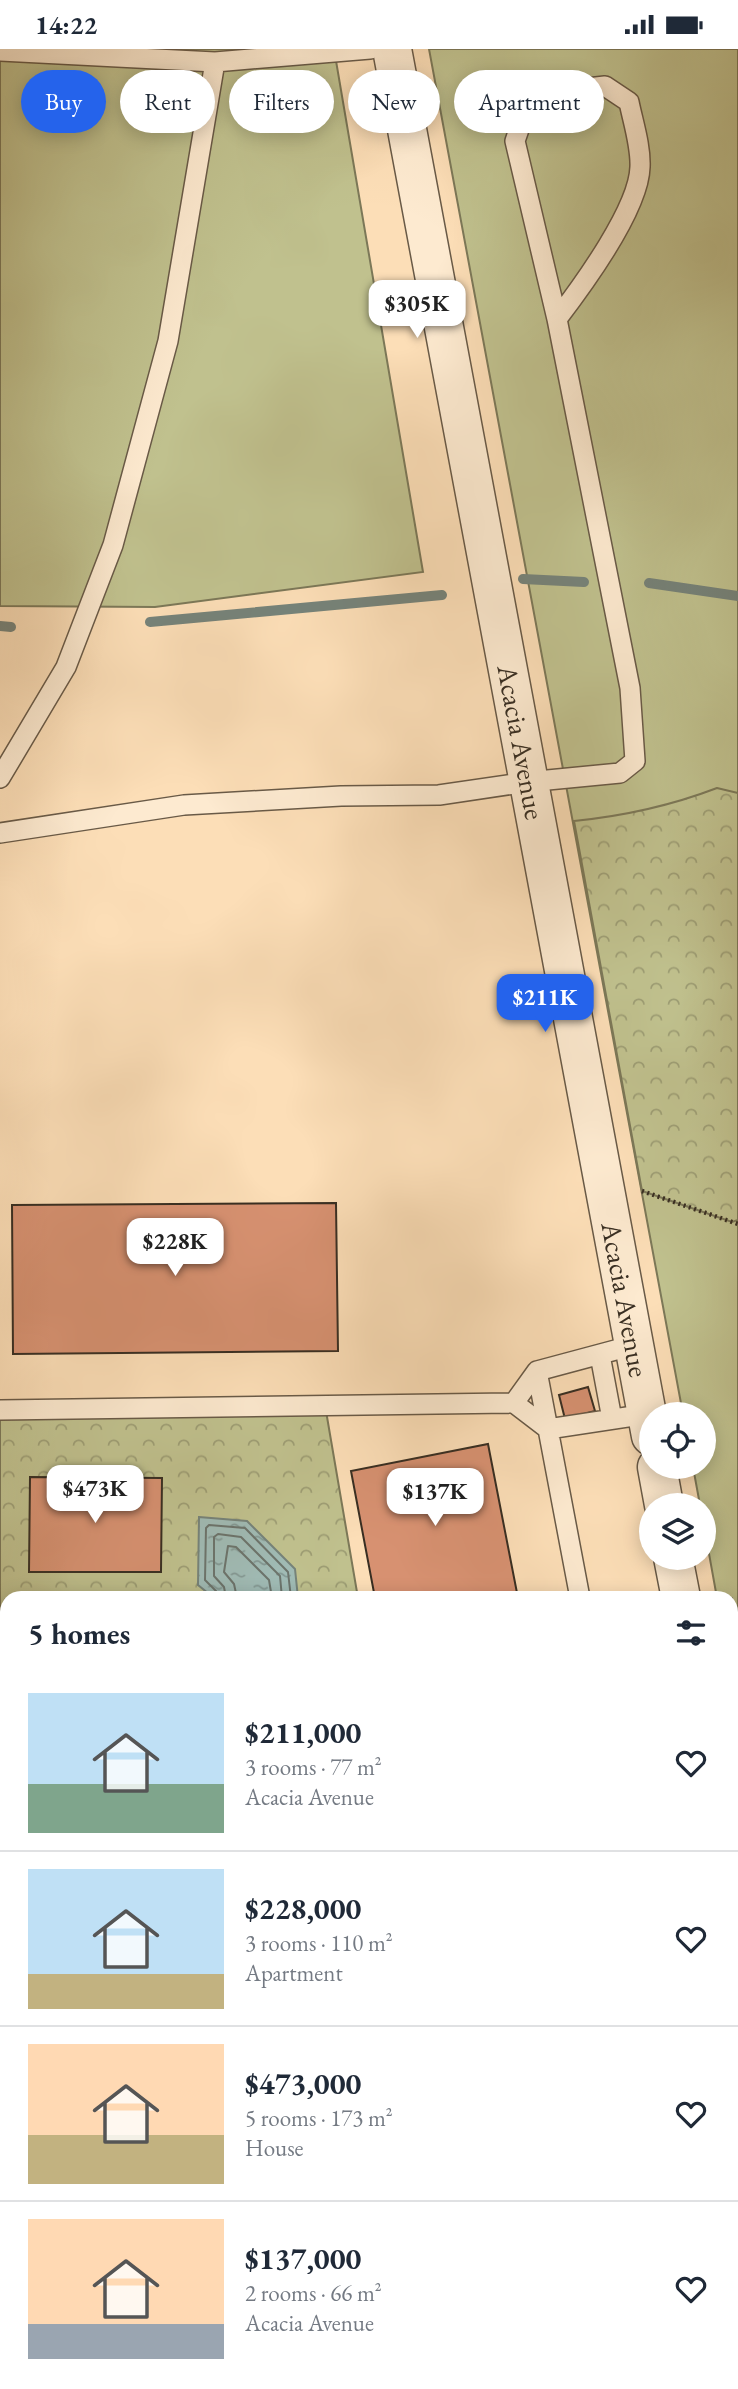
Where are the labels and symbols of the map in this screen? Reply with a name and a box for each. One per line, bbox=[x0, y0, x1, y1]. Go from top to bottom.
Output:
pin: $305K bbox=[368, 281, 466, 340]
street label: Acacia Avenue bbox=[489, 661, 554, 823]
pin: $211K bbox=[496, 975, 594, 1034]
street label: Acacia Avenue bbox=[593, 1218, 658, 1380]
pin: $228K bbox=[126, 1219, 224, 1278]
pin: $473K bbox=[46, 1465, 144, 1525]
pin: $137K bbox=[386, 1469, 484, 1528]

